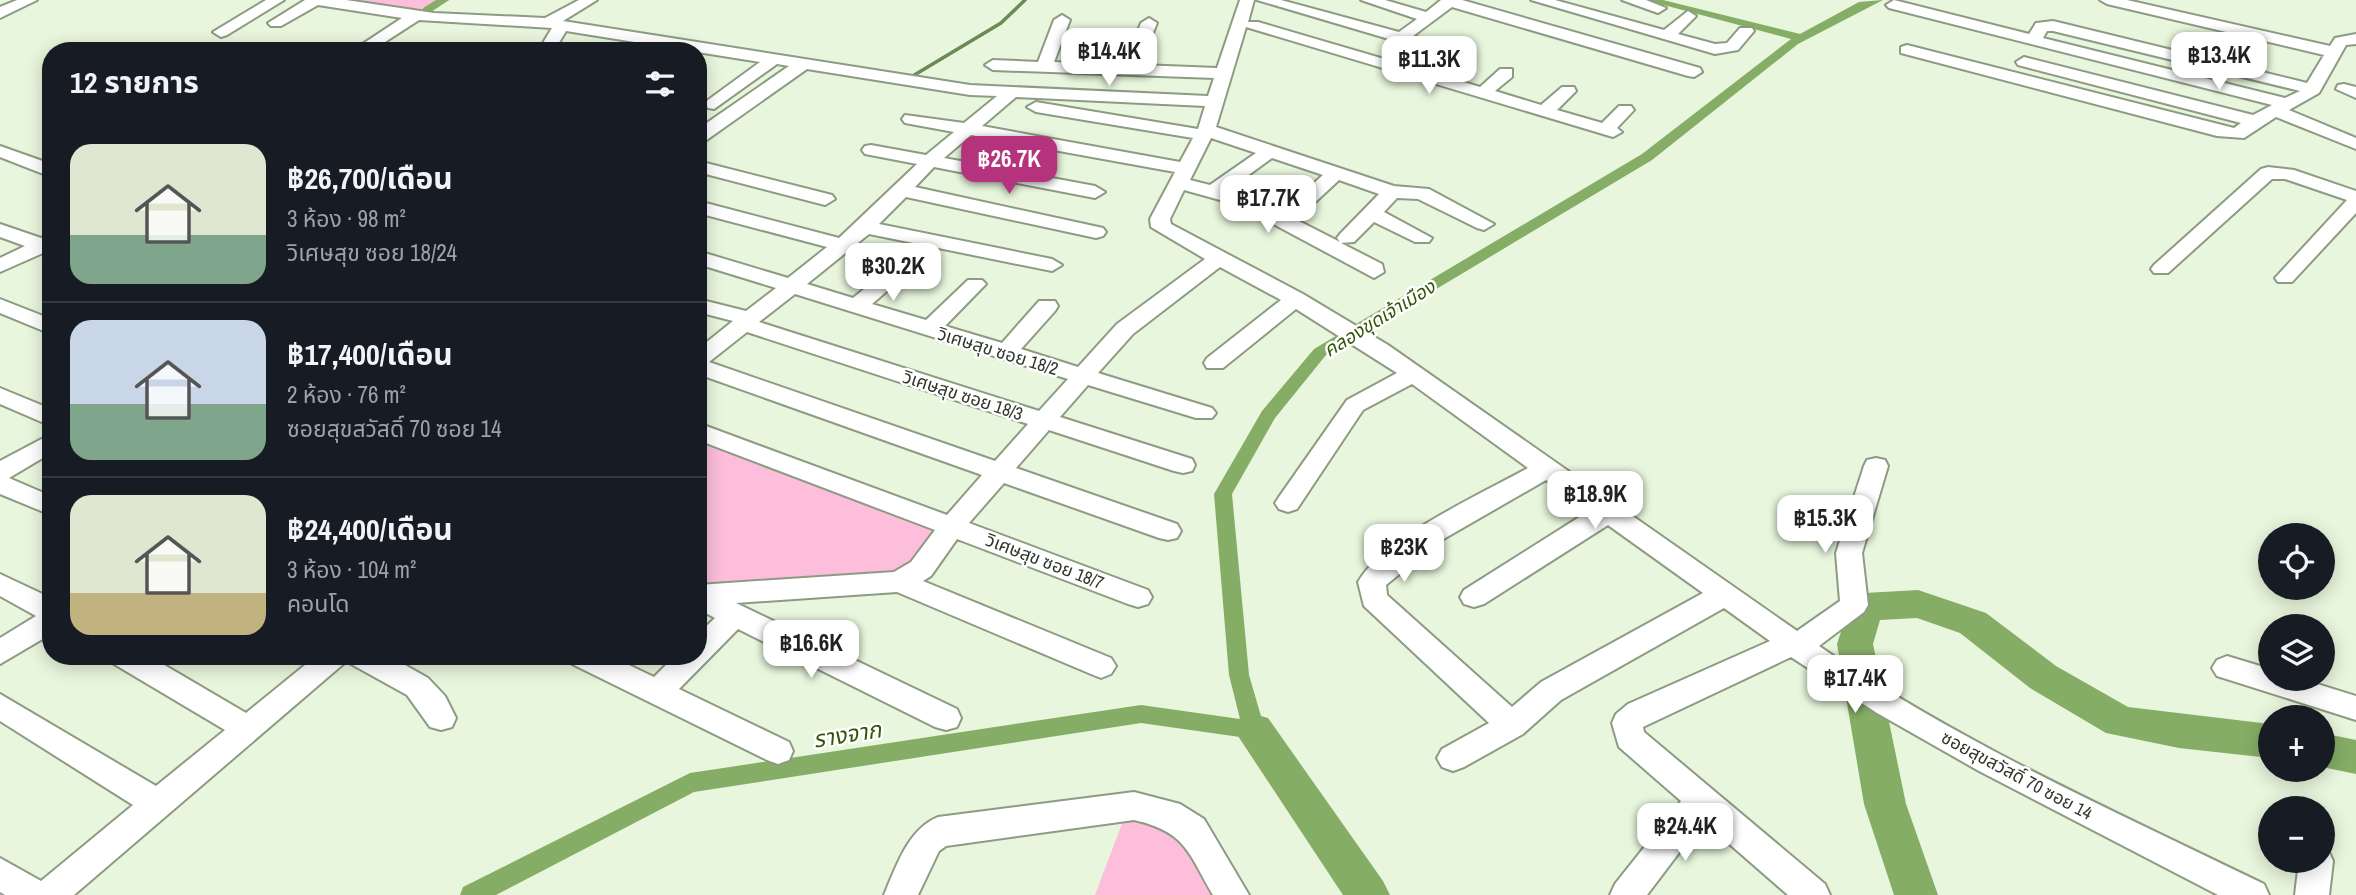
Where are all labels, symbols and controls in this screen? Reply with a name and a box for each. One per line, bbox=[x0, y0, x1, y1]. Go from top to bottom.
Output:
pin: ฿14.4K bbox=[1052, 28, 1166, 88]
pin: ฿13.4K bbox=[2162, 32, 2276, 92]
text: ฿14.4K bbox=[1077, 35, 1141, 66]
pin: ฿11.3K bbox=[1372, 36, 1486, 96]
text: ฿13.4K bbox=[2187, 39, 2251, 70]
text: ฿11.3K bbox=[1398, 43, 1460, 74]
text: 12 รายการ bbox=[70, 62, 199, 102]
icon: filters bbox=[641, 65, 679, 103]
pin: ฿26.7K bbox=[952, 136, 1066, 196]
text: ฿26.7K bbox=[977, 143, 1041, 174]
text: ฿26,700/เดือน bbox=[287, 158, 453, 198]
icon: home bbox=[126, 172, 210, 256]
pin: ฿17.7K bbox=[1211, 176, 1325, 235]
text: ฿17.7K bbox=[1236, 182, 1300, 213]
text: 3 ห้อง · 98 m² bbox=[287, 203, 406, 234]
text: วิเศษสุข ซอย 18/24 bbox=[287, 237, 457, 268]
pin: ฿30.2K bbox=[836, 244, 950, 303]
text: ฿30.2K bbox=[861, 250, 925, 281]
water label: คลองขุดเจ้าเมือง bbox=[1318, 273, 1440, 363]
street label: วิเศษสุข ซอย 18/2 bbox=[934, 321, 1061, 381]
text: ฿17,400/เดือน bbox=[287, 334, 453, 374]
icon: home bbox=[126, 348, 210, 432]
street label: วิเศษสุข ซอย 18/3 bbox=[899, 364, 1026, 426]
text: 2 ห้อง · 76 m² bbox=[287, 379, 406, 410]
text: ซอยสุขสวัสดิ์ 70 ซอย 14 bbox=[287, 413, 502, 444]
pin: ฿18.9K bbox=[1538, 472, 1652, 531]
text: ฿18.9K bbox=[1563, 478, 1627, 509]
pin: ฿15.3K bbox=[1768, 496, 1882, 555]
text: ฿15.3K bbox=[1793, 502, 1857, 533]
text: ฿24,400/เดือน bbox=[287, 509, 453, 549]
icon: home bbox=[126, 523, 210, 607]
map controls bbox=[2258, 523, 2335, 873]
button: locate bbox=[2258, 523, 2335, 600]
pin: ฿23K bbox=[1363, 524, 1445, 584]
street label: วิเศษสุข ซอย 18/7 bbox=[981, 527, 1108, 595]
text: ฿23K bbox=[1380, 531, 1428, 562]
text: 3 ห้อง · 104 m² bbox=[287, 554, 416, 585]
text: คอนโด bbox=[287, 588, 349, 619]
button: layers bbox=[2258, 614, 2335, 691]
pin: ฿16.6K bbox=[754, 620, 868, 680]
text: ฿16.6K bbox=[779, 627, 843, 658]
pin: ฿17.4K bbox=[1798, 656, 1912, 715]
text: ฿17.4K bbox=[1823, 662, 1887, 693]
button: + bbox=[2258, 705, 2335, 782]
water label: รางจาก bbox=[811, 713, 884, 755]
street label: ซอยสุขสวัสดิ์ 70 ซอย 14 bbox=[1937, 725, 2097, 825]
button: − bbox=[2258, 796, 2335, 873]
pin: ฿24.4K bbox=[1628, 804, 1742, 863]
text: ฿24.4K bbox=[1653, 810, 1717, 841]

